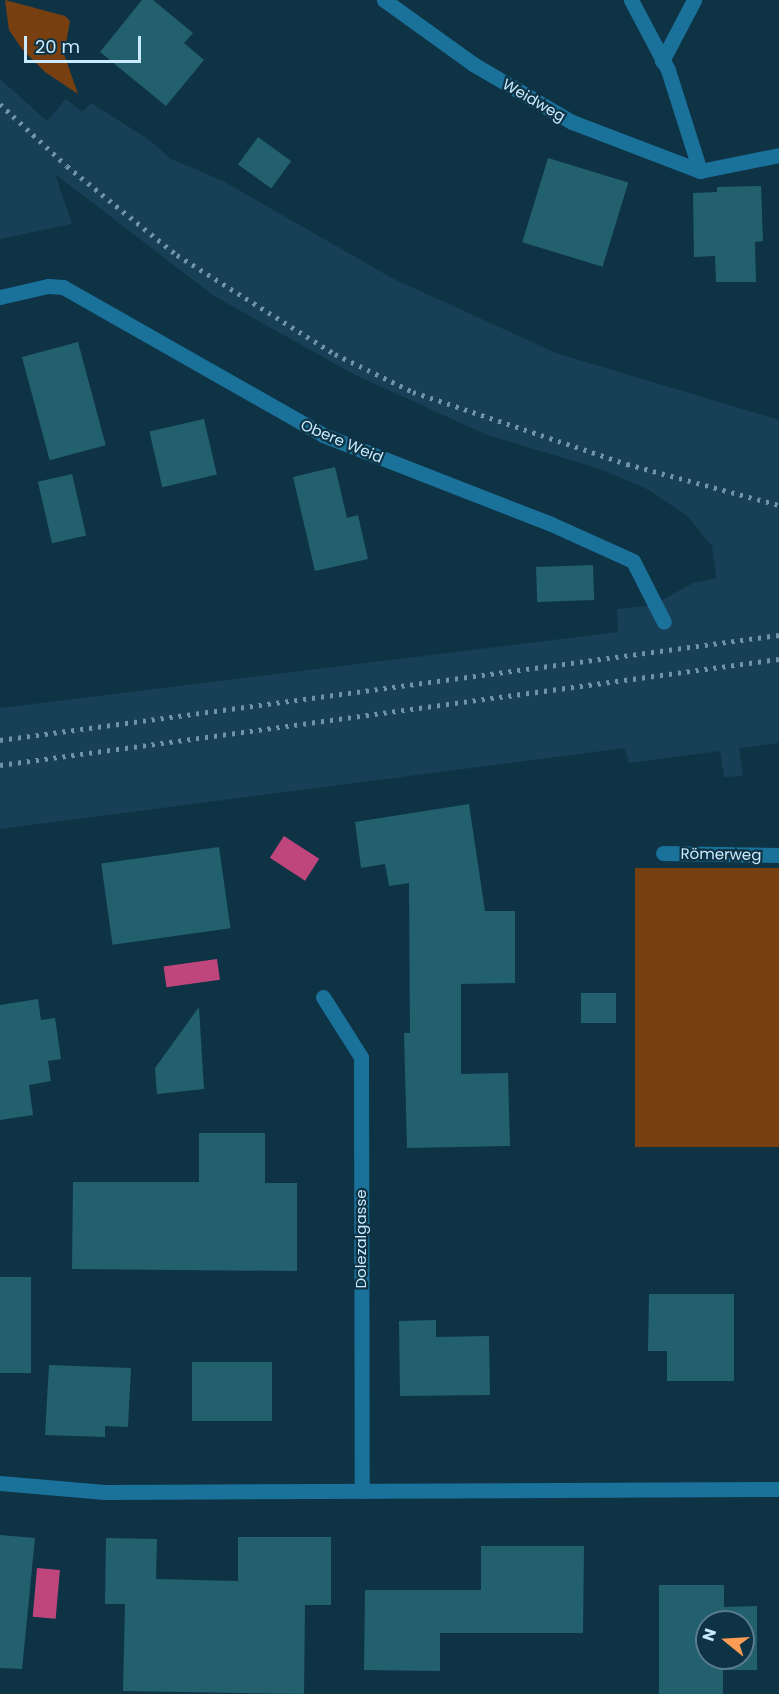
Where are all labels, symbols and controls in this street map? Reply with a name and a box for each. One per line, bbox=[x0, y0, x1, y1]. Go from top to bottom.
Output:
scale bar bbox=[27, 24, 144, 62]
text: 20 m bbox=[35, 34, 80, 59]
street label: Weidweg bbox=[499, 75, 569, 125]
street label: Obere Weid bbox=[298, 416, 386, 466]
street label: Römerweg bbox=[680, 844, 762, 864]
street label: Dolezalgasse bbox=[352, 1189, 370, 1289]
north arrow bbox=[695, 1610, 755, 1670]
text: N bbox=[697, 1626, 722, 1644]

